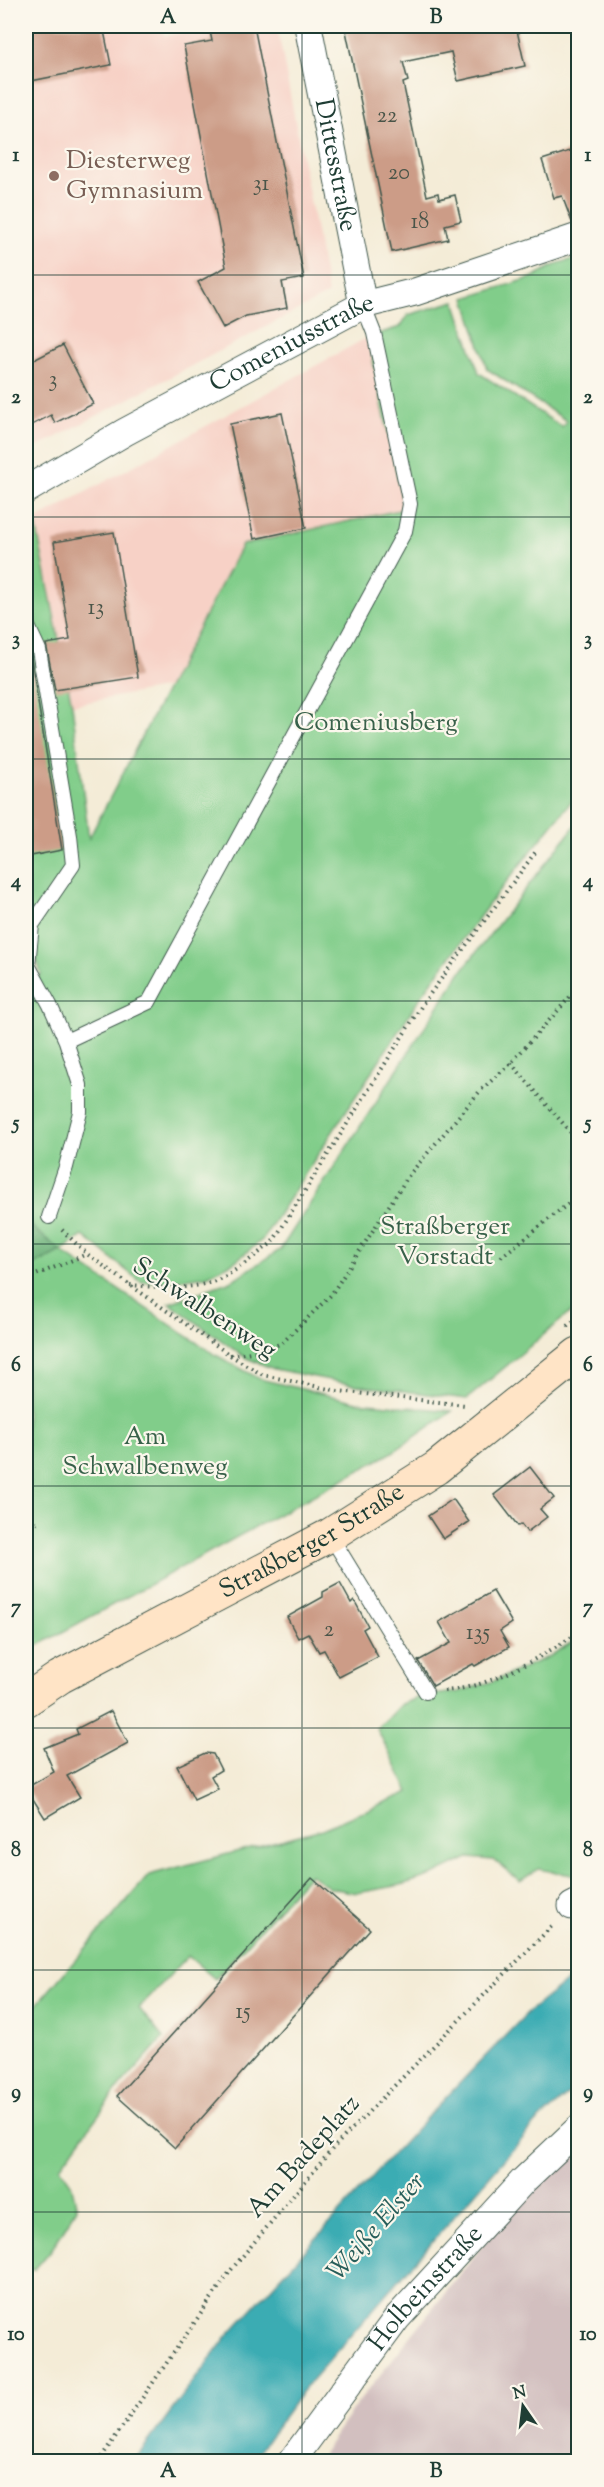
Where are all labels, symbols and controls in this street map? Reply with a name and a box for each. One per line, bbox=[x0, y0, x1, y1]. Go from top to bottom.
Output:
text: A bbox=[160, 4, 177, 33]
text: B bbox=[430, 4, 443, 33]
street label: Dittesstraße bbox=[304, 96, 367, 235]
house number: 22 bbox=[377, 101, 397, 133]
text: 1 bbox=[13, 142, 20, 171]
text: 1 bbox=[585, 142, 592, 171]
place label: Diesterweg Gymnasium bbox=[66, 143, 203, 210]
house number: 20 bbox=[388, 158, 410, 190]
marker: Diesterweg Gymnasium bbox=[47, 169, 61, 183]
house number: 31 bbox=[253, 169, 270, 201]
house number: 18 bbox=[411, 207, 429, 239]
street label: Comeniusstraße bbox=[203, 284, 378, 402]
house number: 3 bbox=[49, 365, 57, 397]
text: 2 bbox=[11, 384, 21, 413]
text: 2 bbox=[583, 384, 593, 413]
house number: 13 bbox=[88, 593, 104, 625]
text: 3 bbox=[12, 626, 20, 655]
text: 3 bbox=[584, 626, 592, 655]
park label: Comeniusberg bbox=[294, 705, 458, 742]
text: 4 bbox=[10, 868, 21, 897]
text: 4 bbox=[582, 868, 593, 897]
text: 5 bbox=[11, 1110, 20, 1139]
text: 5 bbox=[583, 1110, 592, 1139]
park label: Straßberger Vorstadt bbox=[380, 1209, 510, 1276]
street label: Schwalbenweg bbox=[125, 1248, 283, 1370]
text: 6 bbox=[11, 1352, 21, 1381]
text: 6 bbox=[583, 1352, 593, 1381]
park label: Am Schwalbenweg bbox=[62, 1419, 228, 1486]
street label: Straßberger Straße bbox=[213, 1474, 412, 1609]
text: 7 bbox=[11, 1594, 22, 1623]
text: 7 bbox=[583, 1594, 594, 1623]
house number: 2 bbox=[324, 1615, 334, 1647]
house number: 135 bbox=[466, 1618, 490, 1650]
text: 8 bbox=[11, 1837, 21, 1866]
text: 8 bbox=[583, 1837, 593, 1866]
house number: 15 bbox=[235, 1997, 251, 2029]
text: 9 bbox=[11, 2079, 21, 2108]
text: 9 bbox=[583, 2079, 593, 2108]
street label: Am Badeplatz bbox=[239, 2087, 370, 2227]
water label: Weiße Elster bbox=[319, 2165, 436, 2291]
street label: Holbeinstraße bbox=[360, 2217, 492, 2359]
text: 10 bbox=[7, 2321, 25, 2350]
text: 10 bbox=[579, 2321, 597, 2350]
north arrow bbox=[493, 2376, 553, 2436]
text: N bbox=[511, 2381, 529, 2407]
text: A bbox=[160, 2458, 177, 2487]
text: B bbox=[430, 2458, 443, 2487]

